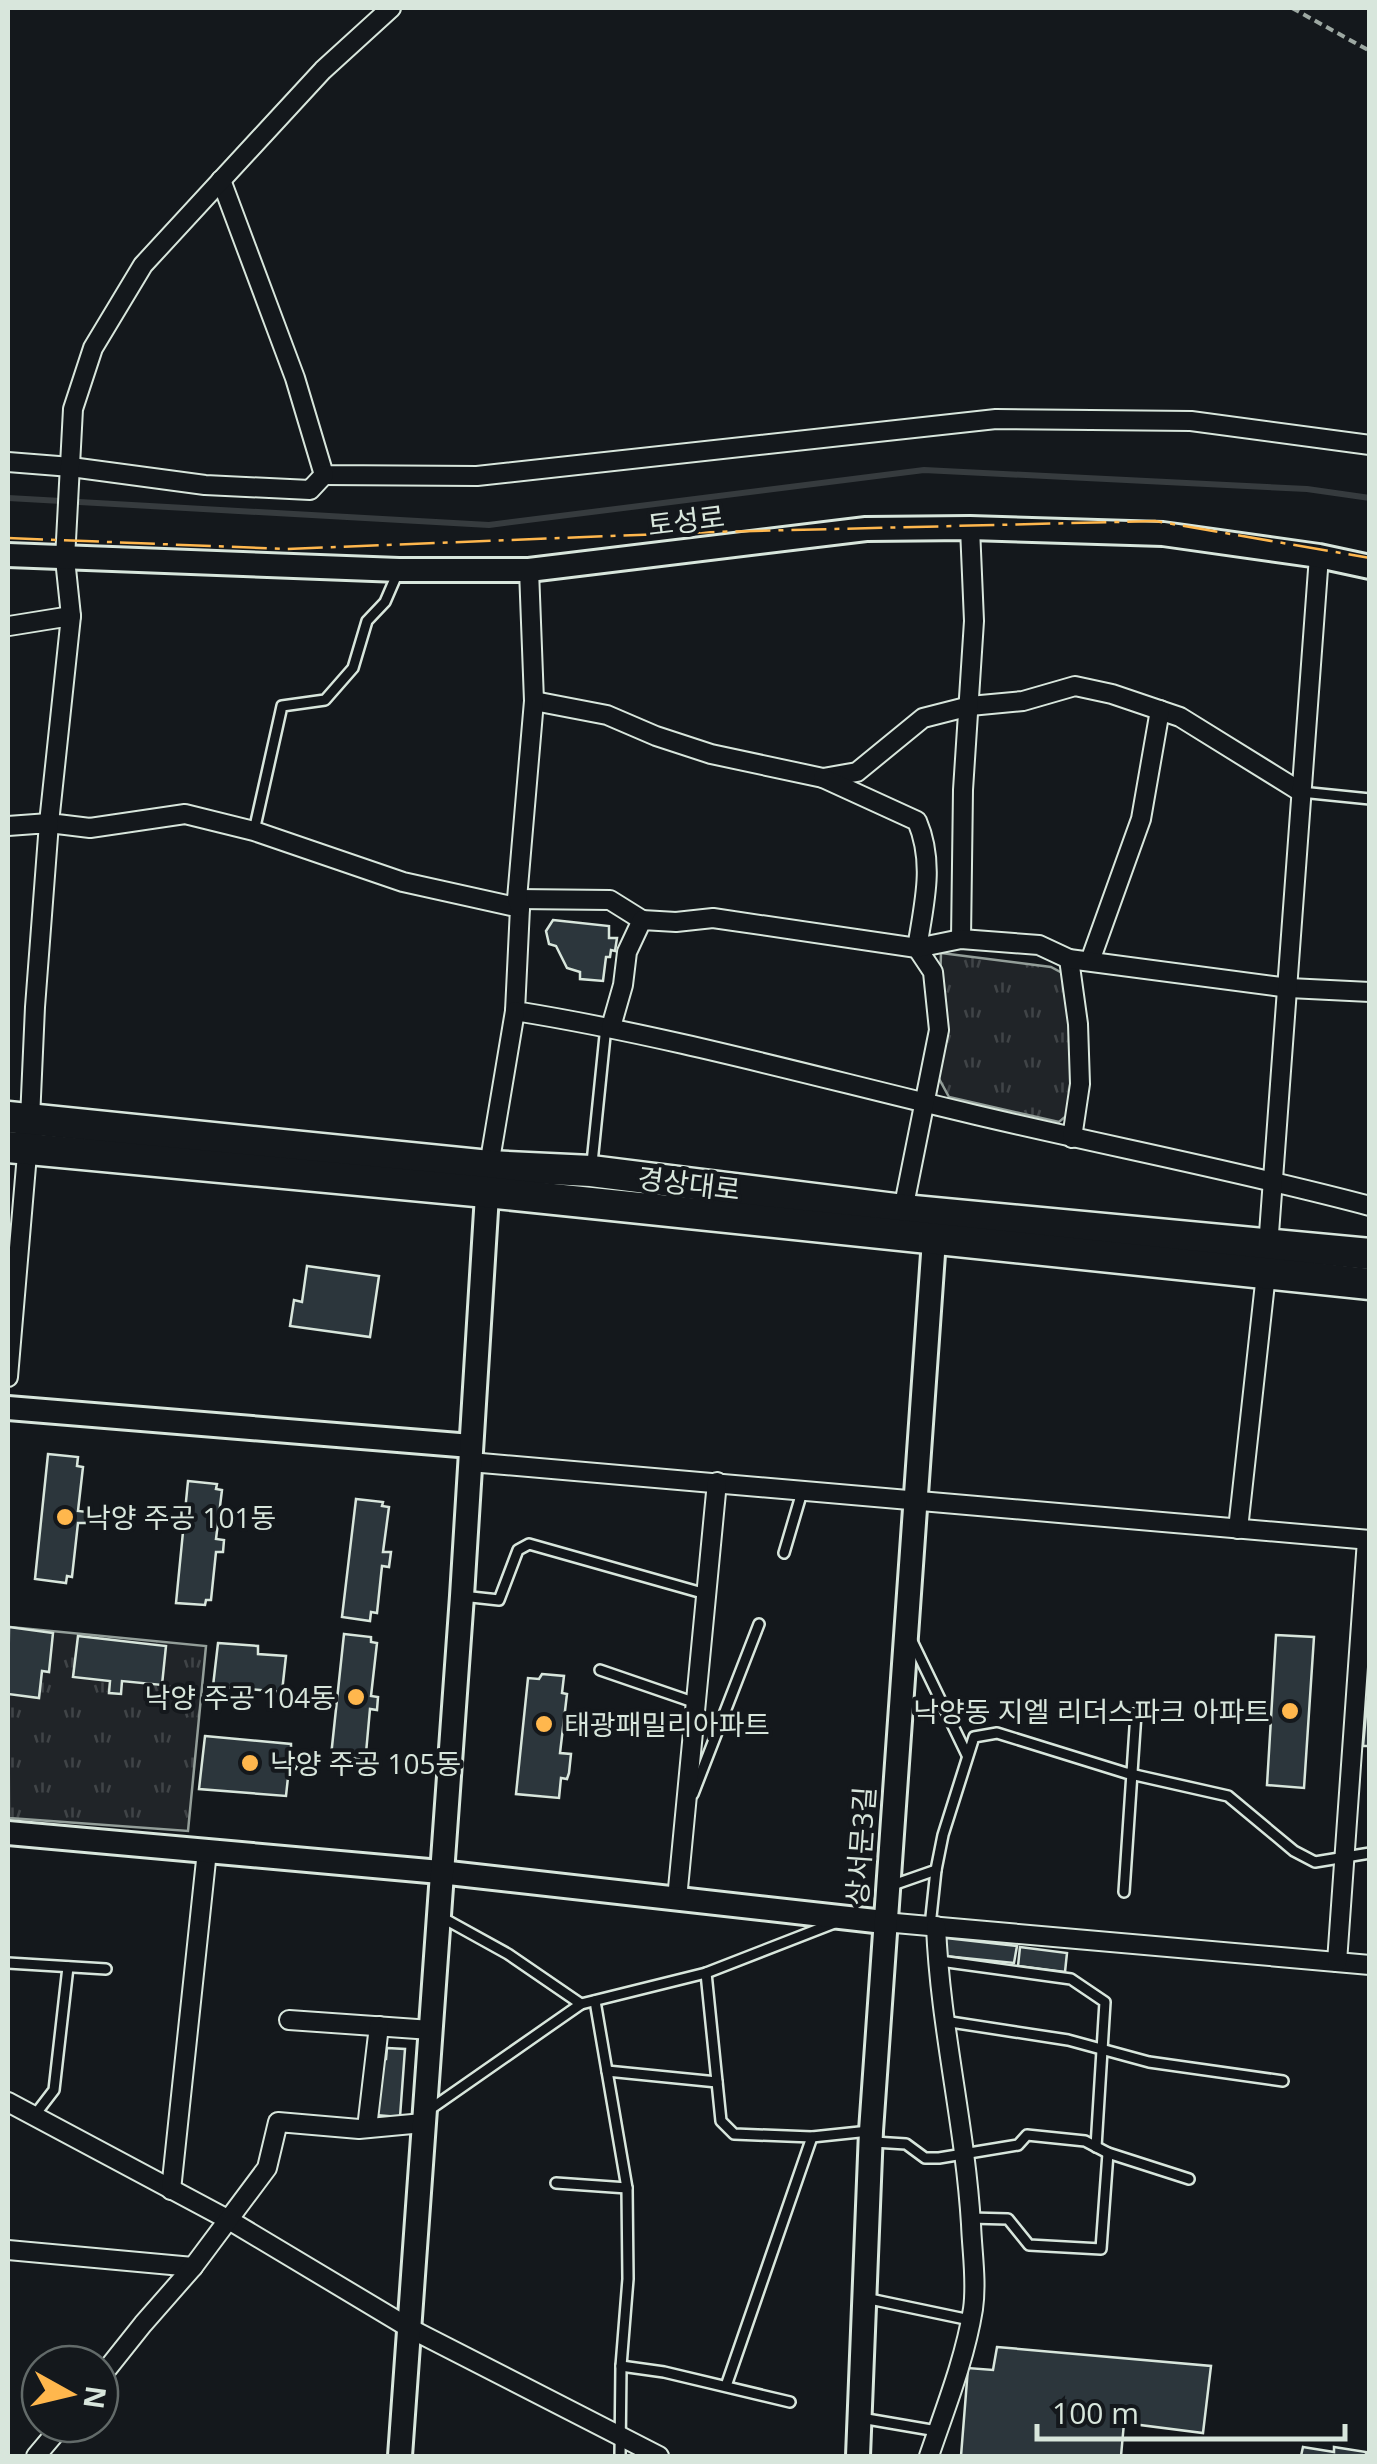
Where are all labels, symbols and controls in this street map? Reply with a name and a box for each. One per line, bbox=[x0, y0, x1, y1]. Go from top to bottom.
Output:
street label: 토성로 bbox=[645, 496, 727, 544]
street label: 경상대로 bbox=[636, 1158, 742, 1208]
place label: 낙양 주공 101동 bbox=[85, 1498, 276, 1536]
marker: 낙양 주공 101동 bbox=[54, 1506, 76, 1528]
place label: 낙양 주공 104동 bbox=[145, 1678, 336, 1716]
marker: 낙양 주공 104동 bbox=[345, 1686, 367, 1708]
place label: 낙양동 지엘 리더스파크 아파트 bbox=[913, 1692, 1270, 1730]
marker: 낙양동 지엘 리더스파크 아파트 bbox=[1279, 1700, 1301, 1722]
place label: 태광패밀리아파트 bbox=[564, 1705, 770, 1743]
marker: 태광패밀리아파트 bbox=[533, 1713, 555, 1735]
place label: 낙양 주공 105동 bbox=[270, 1744, 461, 1782]
marker: 낙양 주공 105동 bbox=[239, 1752, 261, 1774]
street label: 상서문3길 bbox=[837, 1785, 883, 1907]
north arrow bbox=[20, 2344, 120, 2444]
scale bar bbox=[1037, 2379, 1344, 2441]
text: N bbox=[75, 2384, 116, 2412]
text: 100 m bbox=[1052, 2392, 1139, 2433]

